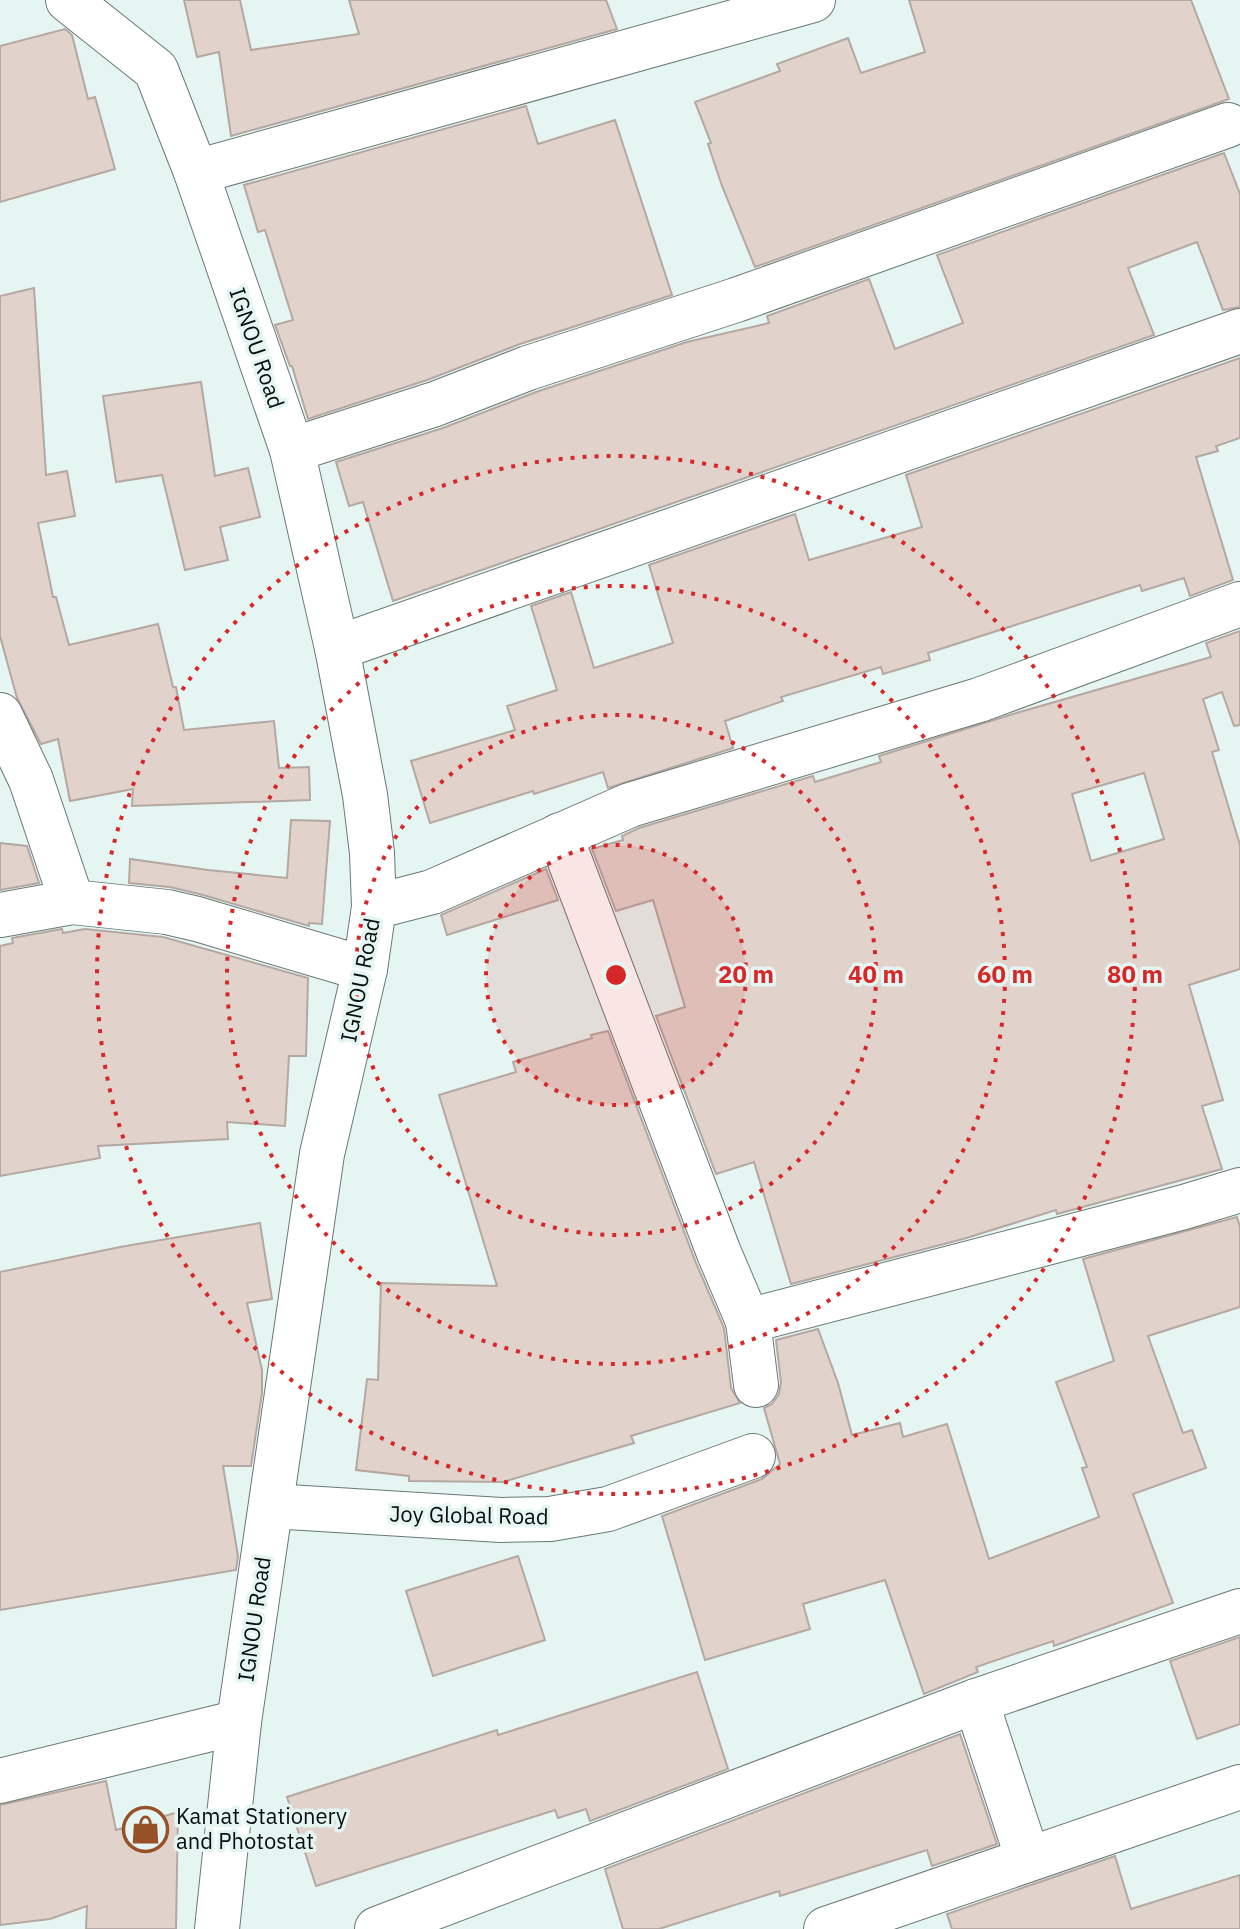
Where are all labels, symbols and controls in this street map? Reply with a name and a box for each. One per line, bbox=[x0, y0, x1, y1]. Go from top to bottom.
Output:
street label: IGNOU Road bbox=[223, 284, 292, 412]
street label: IGNOU Road bbox=[333, 915, 386, 1044]
text: 20 m bbox=[718, 958, 774, 990]
text: 40 m bbox=[848, 958, 904, 990]
text: 60 m bbox=[977, 958, 1033, 990]
text: 80 m bbox=[1107, 958, 1163, 990]
centre of rings bbox=[602, 961, 630, 989]
street label: Joy Global Road bbox=[389, 1499, 549, 1530]
street label: IGNOU Road bbox=[230, 1555, 277, 1683]
place label: Kamat Stationery and Photostat bbox=[176, 1801, 347, 1855]
shop icon: Kamat Stationery and Photostat bbox=[121, 1805, 169, 1853]

